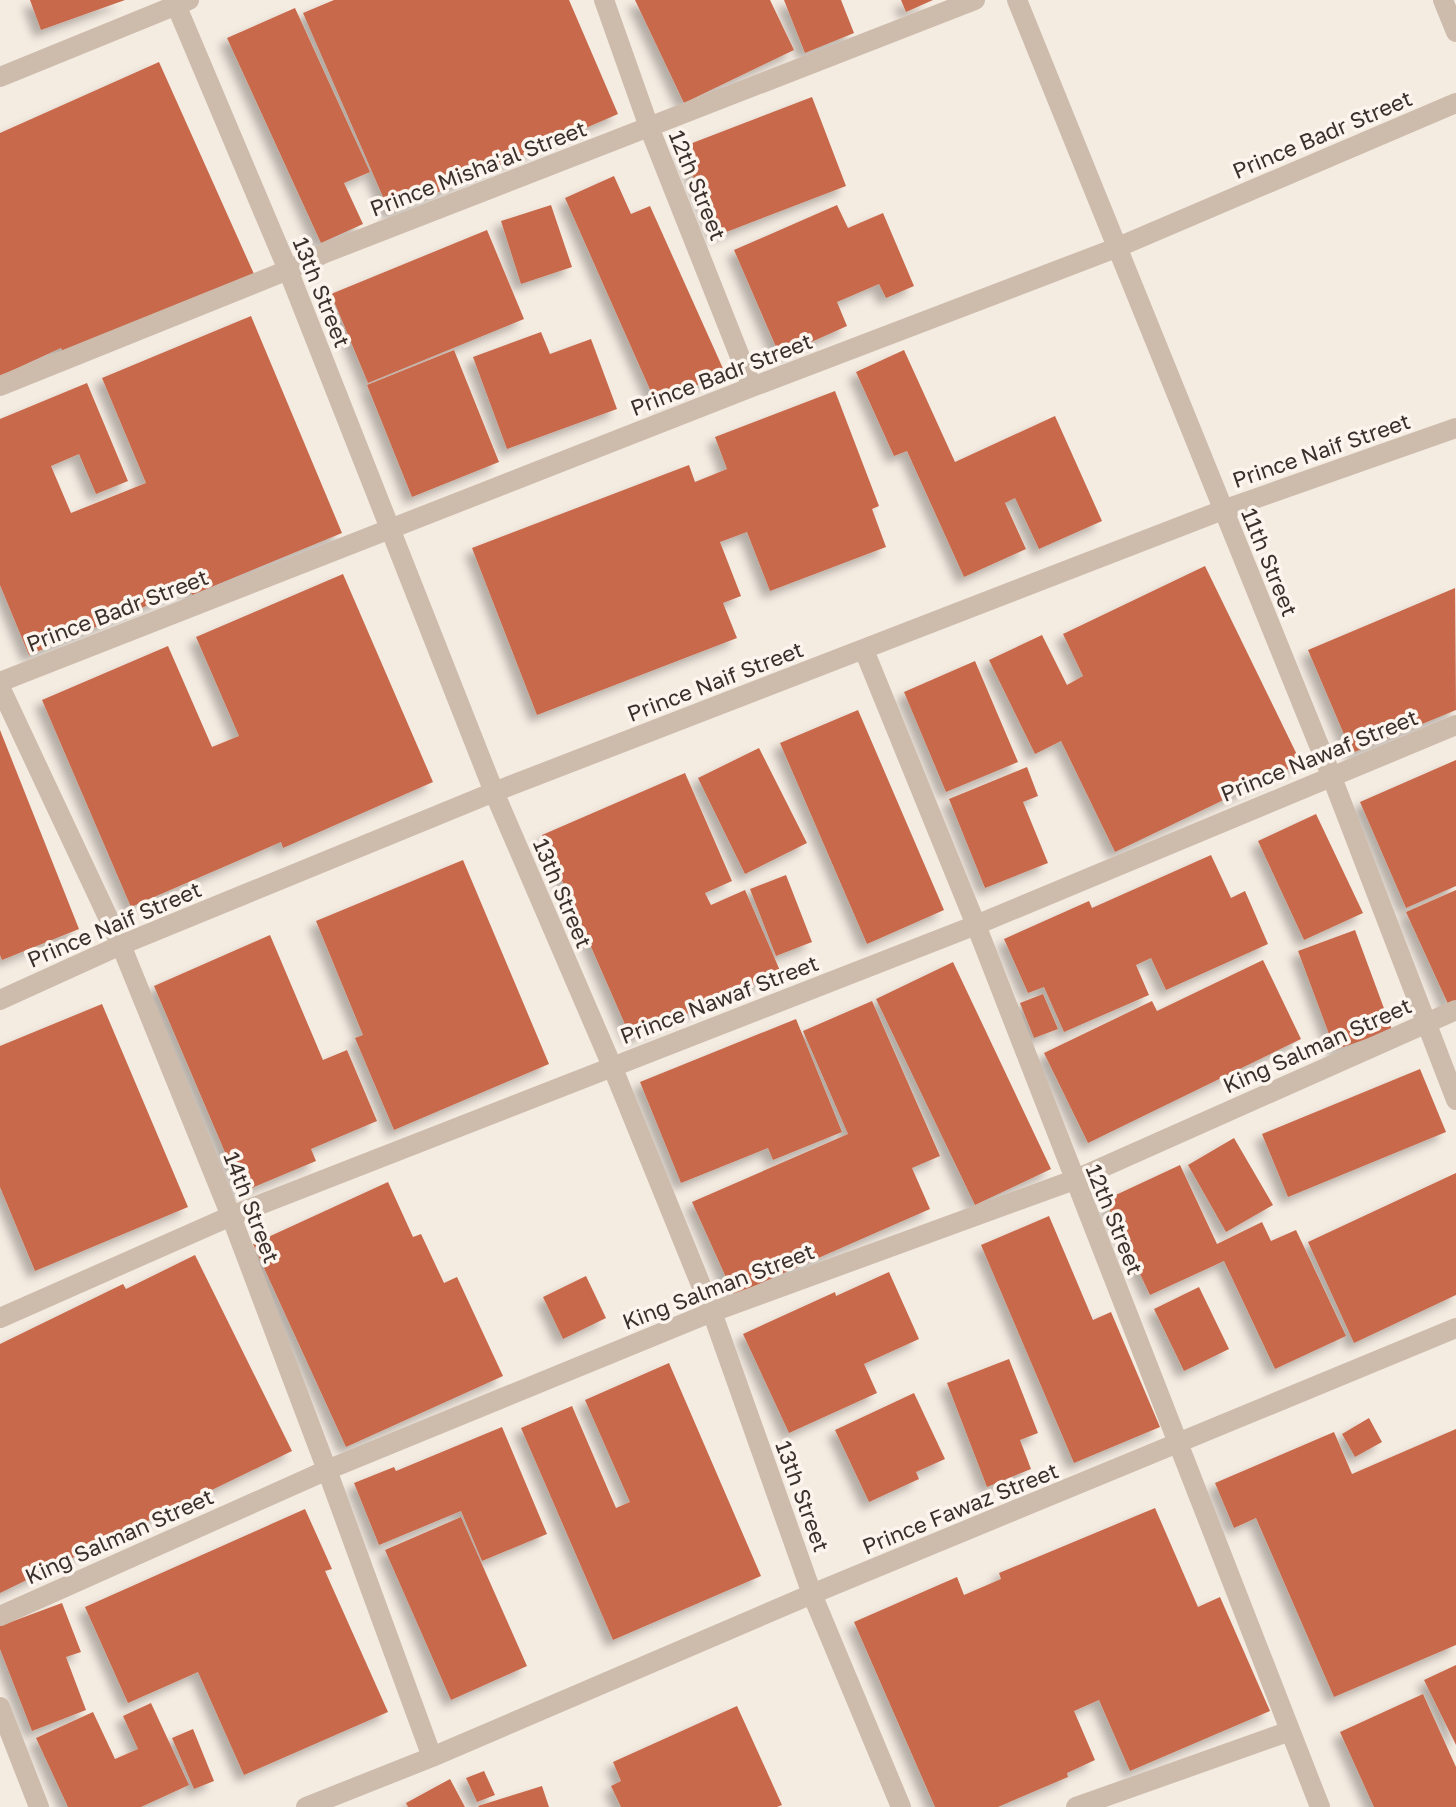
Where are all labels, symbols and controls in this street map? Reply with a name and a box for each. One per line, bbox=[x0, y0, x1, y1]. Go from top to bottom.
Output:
street label: Prince Badr Street bbox=[1228, 84, 1416, 184]
street label: Prince Misha'al Street bbox=[366, 114, 590, 222]
street label: 12th Street bbox=[664, 126, 732, 244]
street label: 13th Street bbox=[288, 233, 356, 351]
street label: Prince Badr Street bbox=[626, 327, 816, 421]
street label: Prince Naif Street bbox=[1228, 407, 1414, 493]
street label: 11th Street bbox=[1236, 504, 1304, 620]
street label: Prince Badr Street bbox=[22, 563, 212, 657]
street label: Prince Naif Street bbox=[623, 635, 807, 727]
street label: Prince Nawaf Street bbox=[1217, 703, 1421, 807]
street label: 13th Street bbox=[528, 834, 598, 952]
street label: Prince Naif Street bbox=[23, 875, 205, 973]
street label: Prince Nawaf Street bbox=[616, 949, 822, 1049]
street label: King Salman Street bbox=[1219, 991, 1415, 1099]
street label: 14th Street bbox=[218, 1148, 286, 1266]
street label: 12th Street bbox=[1081, 1160, 1149, 1278]
street label: King Salman Street bbox=[618, 1237, 818, 1335]
street label: 13th Street bbox=[770, 1437, 836, 1555]
street label: Prince Fawaz Street bbox=[858, 1456, 1062, 1560]
street label: King Salman Street bbox=[21, 1482, 217, 1590]

